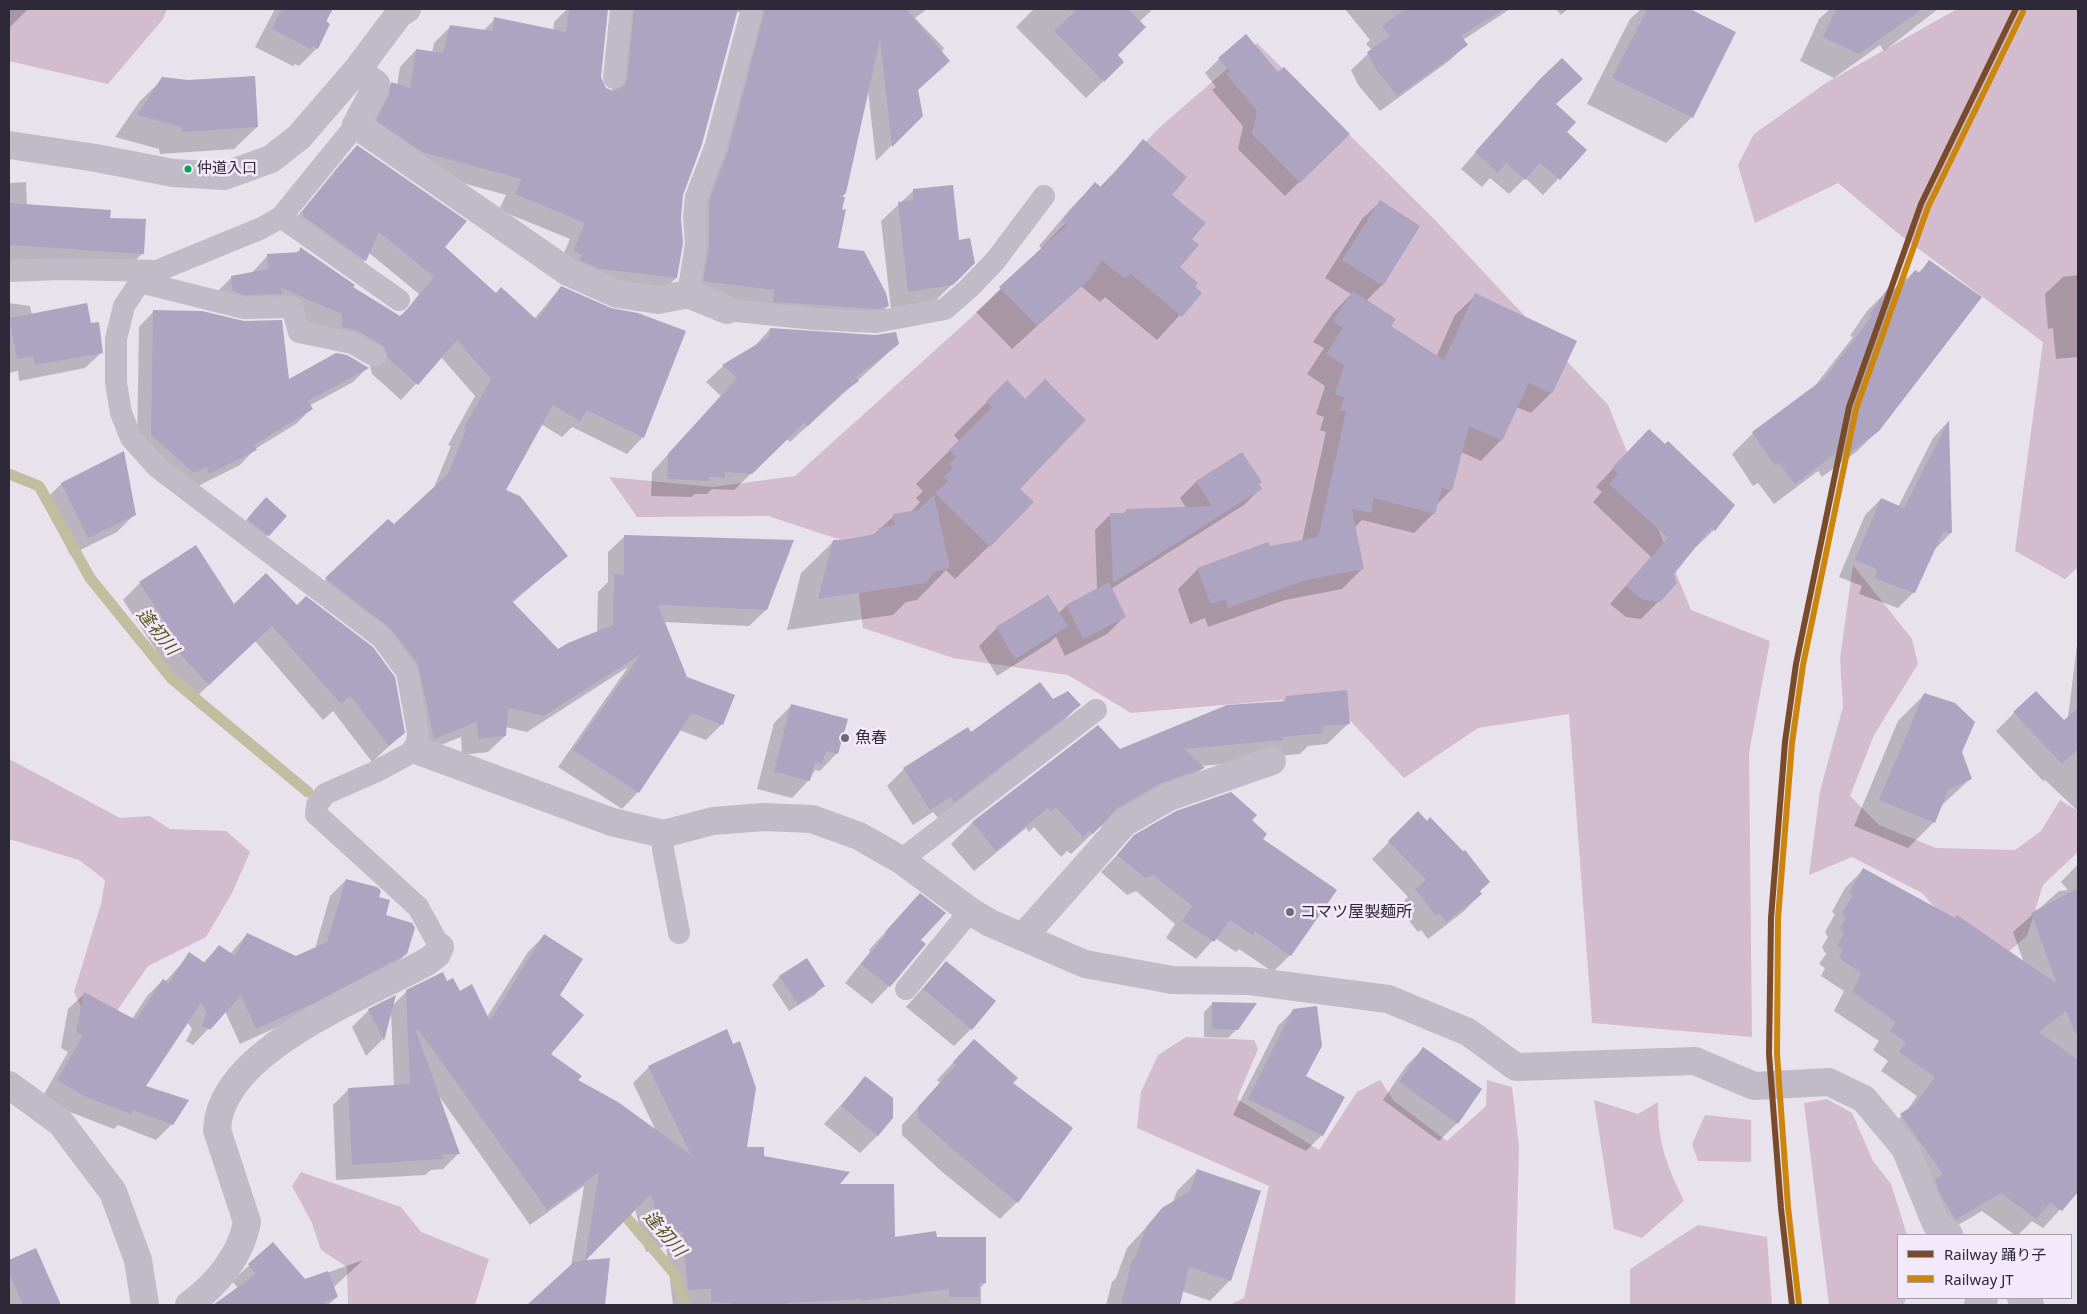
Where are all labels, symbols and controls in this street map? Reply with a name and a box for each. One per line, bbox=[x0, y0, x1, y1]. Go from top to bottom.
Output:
place label: 仲道入口 bbox=[197, 160, 257, 178]
marker: 仲道入口 bbox=[183, 164, 193, 174]
water label: 逢初川 bbox=[132, 604, 182, 660]
place label: 魚春 bbox=[855, 728, 887, 748]
marker: 魚春 bbox=[839, 732, 851, 744]
place label: コマツ屋製麺所 bbox=[1300, 902, 1412, 922]
marker: コマツ屋製麺所 bbox=[1284, 906, 1296, 918]
water label: 逢初川 bbox=[638, 1207, 690, 1261]
legend bbox=[1897, 1234, 2072, 1299]
text: Railway 踊り子 bbox=[1944, 1244, 2046, 1264]
text: Railway JT bbox=[1944, 1269, 2014, 1289]

